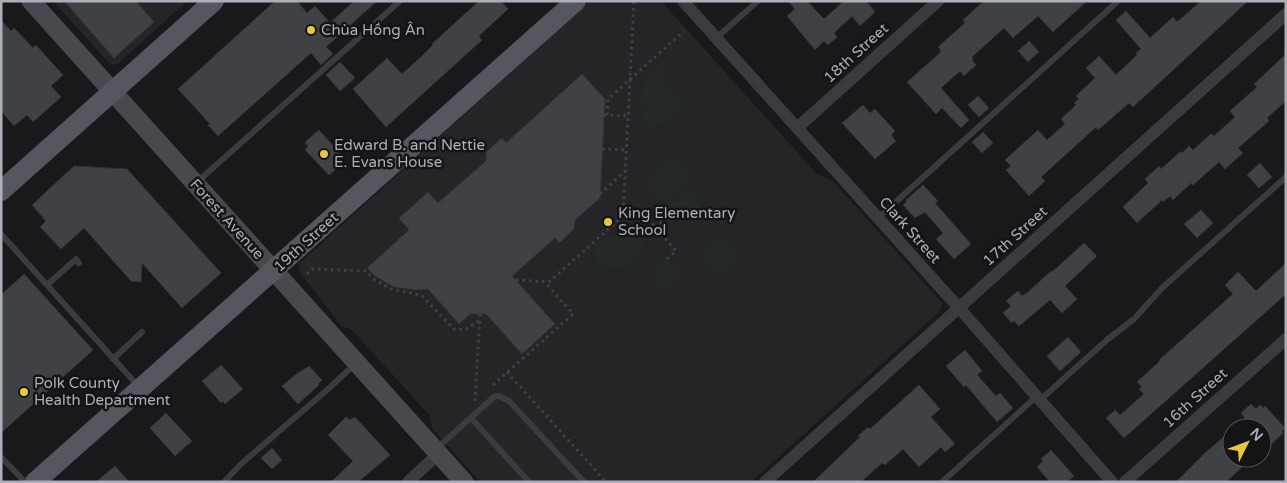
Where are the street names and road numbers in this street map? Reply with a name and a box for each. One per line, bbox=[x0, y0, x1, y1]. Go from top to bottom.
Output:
street label: 18th Street bbox=[820, 19, 892, 87]
street label: Forest Avenue bbox=[186, 175, 268, 263]
street label: Clark Street bbox=[875, 193, 945, 267]
street label: 17th Street bbox=[979, 202, 1051, 270]
street label: 19th Street bbox=[270, 208, 342, 276]
street label: 16th Street bbox=[1159, 364, 1231, 432]

